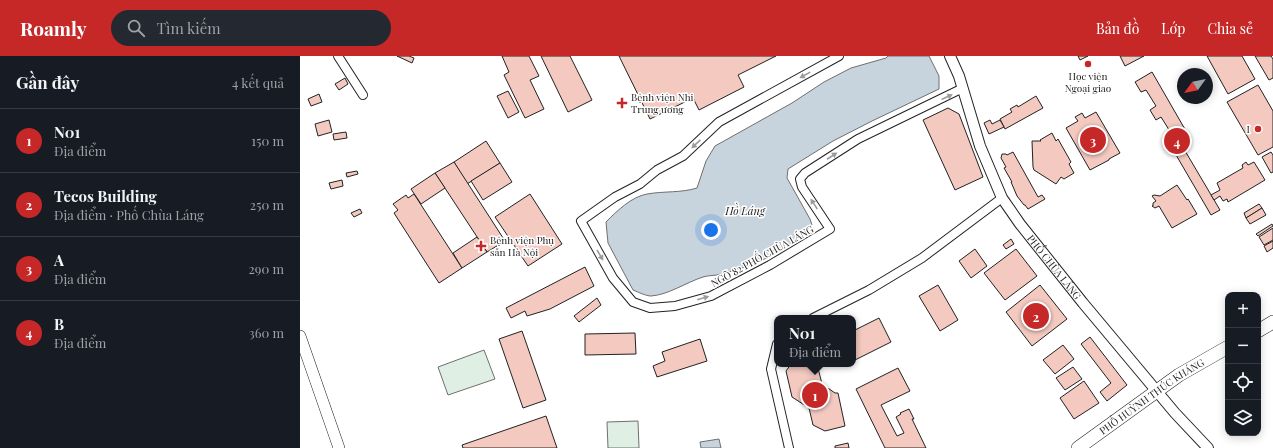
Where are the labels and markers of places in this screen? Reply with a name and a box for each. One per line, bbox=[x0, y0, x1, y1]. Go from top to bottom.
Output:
marker: Học viện Ngoại giao bbox=[1083, 59, 1093, 69]
place label: Học viện Ngoại giao bbox=[1065, 69, 1112, 95]
place label: Bệnh viện Nhi Trung ương bbox=[631, 90, 694, 116]
marker: Bệnh viện Nhi Trung ương bbox=[616, 97, 628, 109]
place label: I bbox=[1247, 122, 1250, 136]
marker: I bbox=[1253, 124, 1263, 134]
pin: 3 bbox=[1080, 125, 1106, 155]
pin: 4 bbox=[1164, 126, 1190, 156]
place label: Bệnh viện Phụ sản Hà Nội bbox=[490, 233, 554, 259]
marker: Bệnh viện Phụ sản Hà Nội bbox=[475, 240, 487, 252]
pin: 2 bbox=[1023, 301, 1049, 331]
pin: 1 bbox=[802, 380, 828, 410]

